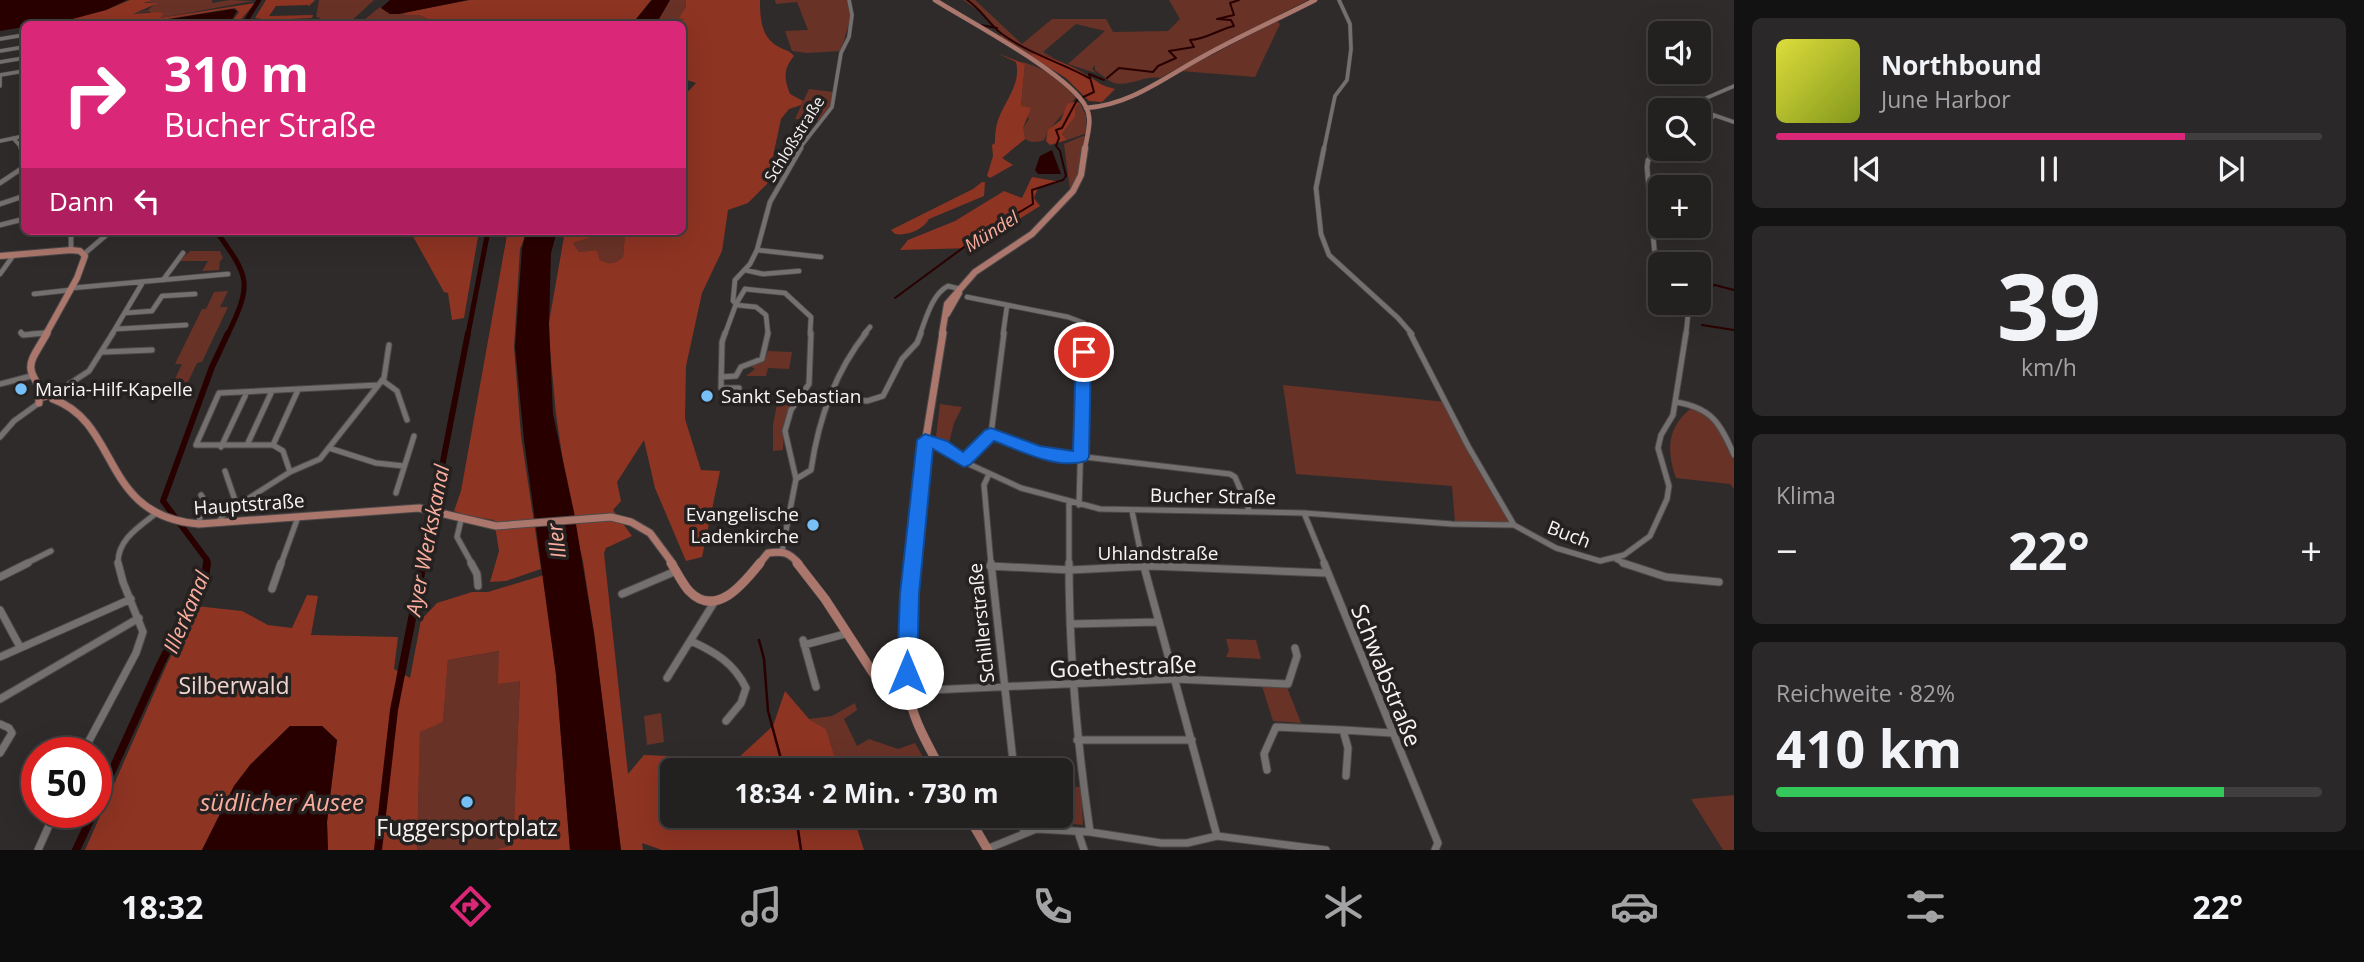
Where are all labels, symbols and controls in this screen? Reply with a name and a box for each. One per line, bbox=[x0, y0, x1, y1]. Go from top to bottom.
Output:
map controls bbox=[1648, 21, 1711, 315]
button: sound bbox=[1648, 21, 1711, 84]
text: 310 m bbox=[164, 40, 309, 106]
text: Northbound bbox=[1881, 47, 2042, 83]
icon: right bbox=[49, 49, 140, 140]
text: June Harbor bbox=[1881, 83, 2011, 115]
street label: Schloßstraße bbox=[759, 92, 829, 186]
button: search bbox=[1648, 98, 1711, 161]
text: Bucher Straße bbox=[164, 103, 376, 146]
icon: previous bbox=[1848, 150, 1886, 188]
icon: pause bbox=[2030, 150, 2068, 188]
icon: next bbox=[2212, 150, 2250, 188]
button: + bbox=[1648, 175, 1711, 238]
icon: left bbox=[128, 182, 166, 220]
text: Dann bbox=[49, 183, 114, 219]
water label: Mündel bbox=[959, 205, 1023, 257]
text: 39 bbox=[1997, 243, 2101, 367]
button: − bbox=[1648, 252, 1711, 315]
pin bbox=[1054, 322, 1114, 382]
icon: arrive bbox=[1065, 333, 1103, 371]
text: km/h bbox=[2021, 351, 2077, 383]
place label: Maria-Hilf-Kapelle bbox=[35, 376, 193, 402]
marker: Maria-Hilf-Kapelle bbox=[13, 381, 29, 397]
place label: Sankt Sebastian bbox=[721, 383, 861, 409]
marker: Sankt Sebastian bbox=[699, 388, 715, 404]
water label: Ayer Werkskanal bbox=[398, 462, 455, 620]
text: Klima bbox=[1776, 479, 1836, 511]
street label: Bucher Straße bbox=[1150, 482, 1276, 510]
street label: Hauptstraße bbox=[193, 487, 305, 521]
place label: Evangelische Ladenkirche bbox=[686, 501, 799, 549]
street label: Buch bbox=[1543, 514, 1595, 554]
text: 22° bbox=[2008, 514, 2090, 585]
marker: Evangelische Ladenkirche bbox=[805, 517, 821, 533]
water label: Iller bbox=[540, 521, 572, 560]
text: − bbox=[1776, 524, 1798, 576]
text: + bbox=[2300, 524, 2322, 576]
street label: Uhlandstraße bbox=[1098, 540, 1218, 566]
street label: Schillerstraße bbox=[962, 562, 1000, 684]
water label: Illerkanal bbox=[156, 566, 216, 657]
street label: Schwabstraße bbox=[1344, 599, 1430, 751]
position arrow bbox=[870, 636, 944, 710]
street label: Goethestraße bbox=[1049, 647, 1197, 685]
park label: Silberwald bbox=[178, 669, 290, 701]
text: Reichweite · 82% bbox=[1776, 677, 1955, 709]
text: 410 km bbox=[1776, 712, 1962, 783]
speed limit sign: 50 bbox=[21, 737, 112, 828]
text: 18:34 · 2 Min. · 730 m bbox=[734, 775, 999, 811]
water label: südlicher Ausee bbox=[200, 785, 364, 818]
marker: Fuggersportplatz bbox=[459, 794, 475, 810]
place label: Fuggersportplatz bbox=[376, 811, 558, 843]
icon: directions bbox=[446, 882, 495, 931]
icon: music bbox=[737, 882, 786, 931]
icon: phone bbox=[1028, 882, 1077, 931]
icon: climate bbox=[1319, 882, 1368, 931]
icon: car bbox=[1610, 882, 1659, 931]
icon: filters bbox=[1901, 882, 1950, 931]
text: 18:32 bbox=[121, 885, 203, 928]
text: 22° bbox=[2193, 885, 2243, 928]

